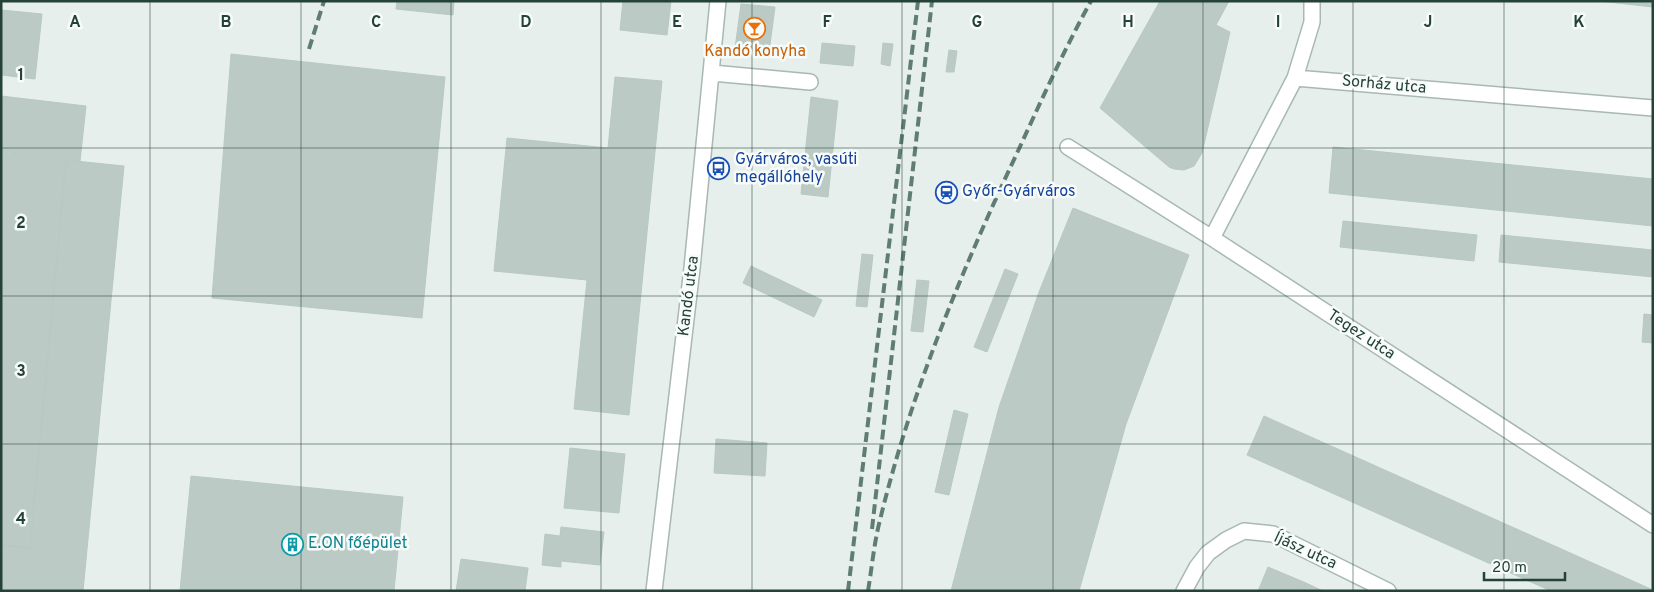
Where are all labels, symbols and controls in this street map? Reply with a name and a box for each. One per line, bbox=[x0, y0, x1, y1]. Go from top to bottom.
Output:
text: A bbox=[69, 13, 81, 33]
text: B bbox=[220, 13, 232, 33]
text: C bbox=[371, 13, 381, 33]
text: D bbox=[520, 13, 532, 33]
text: E bbox=[672, 13, 682, 33]
text: F bbox=[822, 13, 832, 33]
text: G bbox=[972, 13, 982, 33]
text: H bbox=[1122, 13, 1134, 33]
text: I bbox=[1276, 13, 1280, 33]
text: J bbox=[1424, 13, 1432, 33]
text: K bbox=[1573, 13, 1585, 33]
bar icon: Kandó konyha bbox=[743, 16, 767, 40]
place label: Kandó konyha bbox=[704, 42, 806, 62]
text: 1 bbox=[18, 66, 24, 86]
street label: Sorház utca bbox=[1341, 71, 1427, 99]
place label: Gyárváros, vasúti megállóhely bbox=[735, 150, 857, 188]
bus stop icon: Gyárváros, vasúti megállóhely bbox=[707, 157, 731, 181]
station icon: Győr-Gyárváros bbox=[934, 180, 958, 204]
place label: Győr-Gyárváros bbox=[962, 182, 1075, 202]
text: 2 bbox=[16, 214, 26, 234]
street label: Kandó utca bbox=[674, 255, 704, 337]
street label: Tegez utca bbox=[1323, 306, 1399, 364]
text: 3 bbox=[16, 362, 26, 382]
text: 4 bbox=[16, 510, 26, 530]
street label: Íjász utca bbox=[1270, 526, 1341, 574]
building icon: E.ON főépület bbox=[280, 532, 304, 556]
place label: E.ON főépület bbox=[308, 534, 408, 554]
scale bar bbox=[1484, 550, 1565, 582]
text: 20 m bbox=[1492, 559, 1527, 578]

